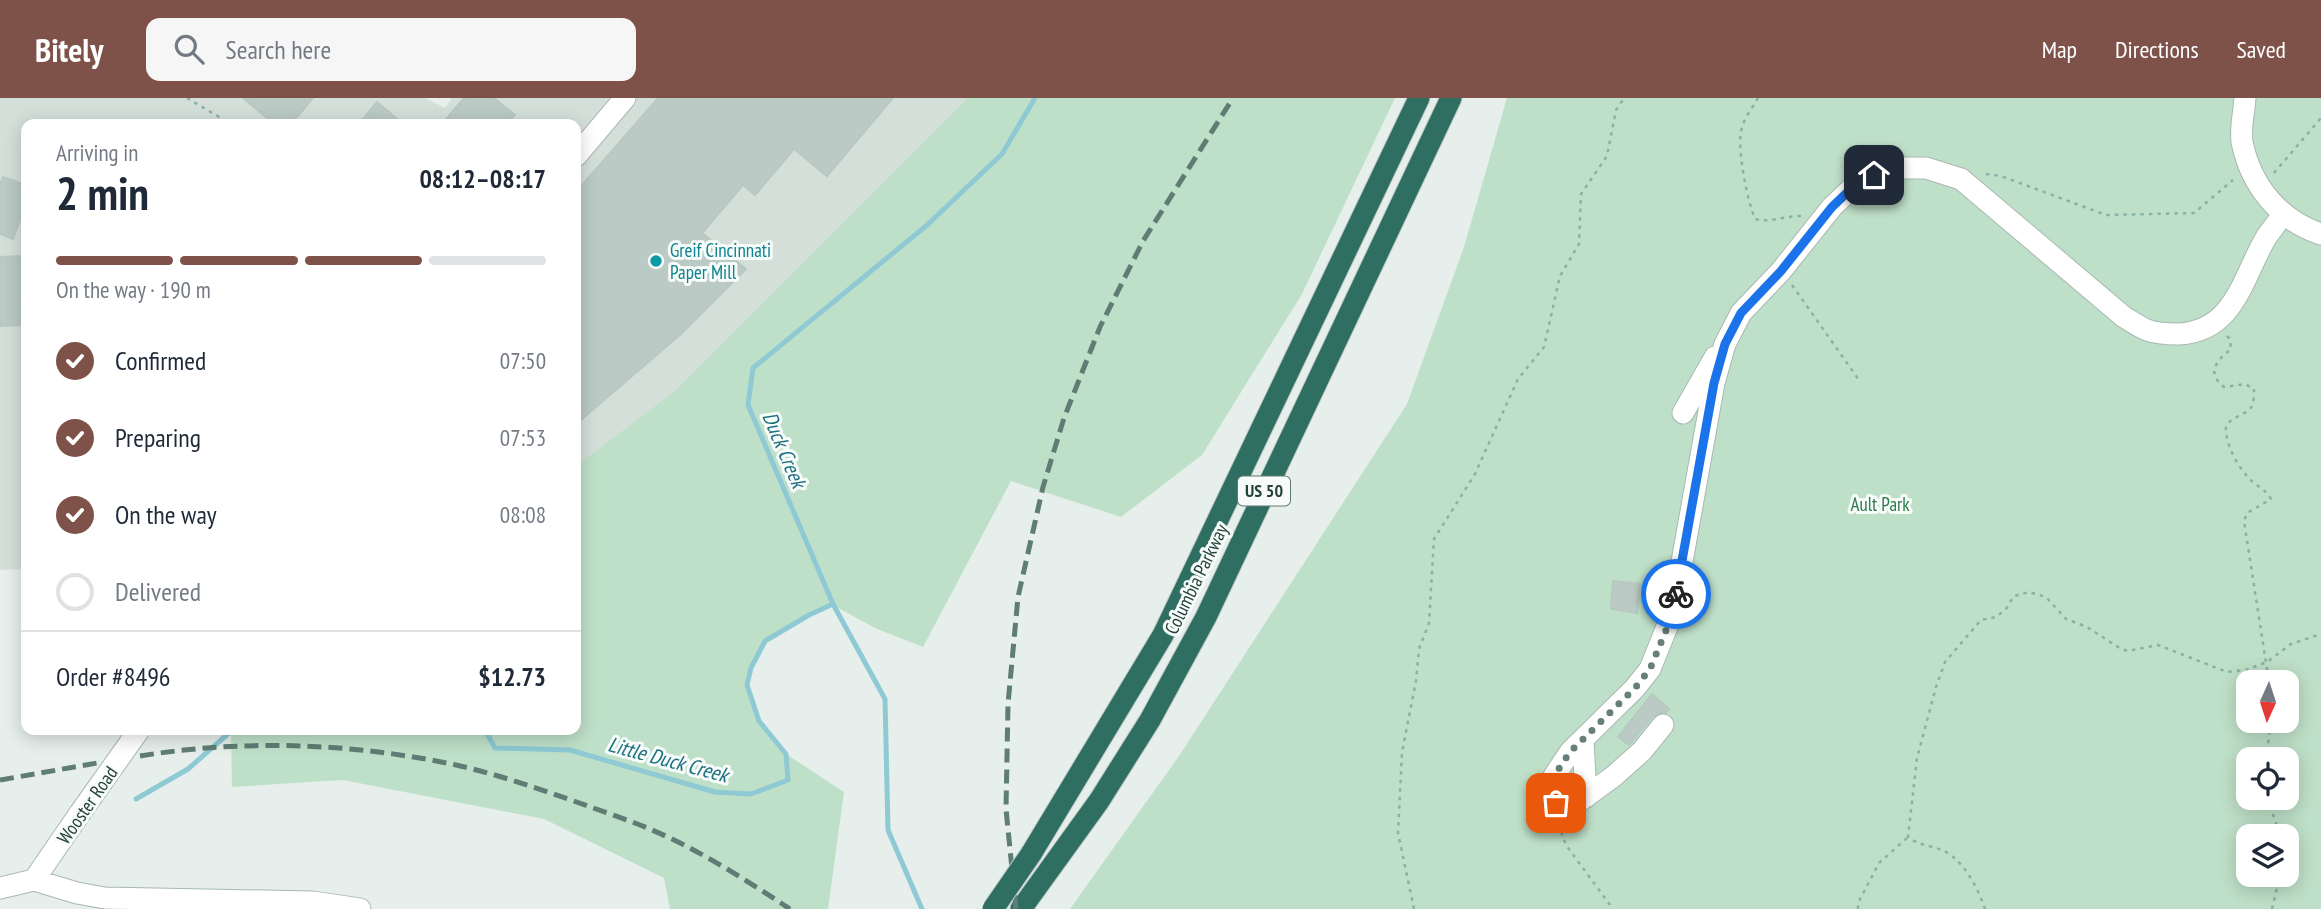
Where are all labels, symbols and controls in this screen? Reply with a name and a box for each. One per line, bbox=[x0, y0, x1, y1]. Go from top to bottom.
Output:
search box bbox=[146, 18, 636, 81]
text: Bitely bbox=[35, 28, 104, 71]
icon: search bbox=[170, 30, 208, 68]
text: Search here bbox=[226, 33, 331, 66]
text: Map bbox=[2042, 34, 2077, 65]
text: Directions bbox=[2115, 34, 2199, 65]
text: Saved bbox=[2237, 34, 2286, 65]
text: Arriving in bbox=[56, 138, 138, 167]
pin bbox=[1844, 145, 1904, 205]
icon: home bbox=[1855, 156, 1893, 194]
text: 08:12–08:17 bbox=[419, 162, 546, 195]
text: 2 min bbox=[56, 163, 149, 223]
place label: Greif Cincinnati Paper Mill bbox=[670, 238, 771, 284]
marker: Greif Cincinnati Paper Mill bbox=[648, 253, 664, 269]
text: On the way · 190 m bbox=[56, 275, 211, 304]
icon: check bbox=[56, 342, 94, 380]
text: Confirmed bbox=[115, 344, 206, 377]
text: 07:50 bbox=[500, 346, 546, 375]
water label: Duck Creek bbox=[756, 408, 814, 495]
icon: check bbox=[56, 419, 94, 457]
text: Preparing bbox=[115, 421, 201, 454]
text: 07:53 bbox=[500, 423, 546, 452]
road number: US 50 bbox=[1238, 477, 1290, 506]
park label: Ault Park bbox=[1850, 492, 1910, 516]
icon: check bbox=[56, 496, 94, 534]
text: On the way bbox=[115, 498, 217, 531]
text: 08:08 bbox=[500, 500, 546, 529]
street label: Columbia Parkway bbox=[1159, 519, 1233, 638]
courier bbox=[1641, 559, 1711, 629]
text: Delivered bbox=[115, 575, 201, 608]
icon: bike bbox=[1657, 575, 1695, 613]
text: Order #8496 bbox=[56, 660, 171, 693]
text: $12.73 bbox=[478, 660, 546, 693]
north arrow bbox=[2236, 670, 2300, 733]
map controls bbox=[2236, 670, 2299, 887]
water label: Little Duck Creek bbox=[605, 731, 734, 789]
button: locate bbox=[2236, 747, 2299, 810]
street label: Wooster Road bbox=[52, 761, 122, 849]
pin bbox=[1526, 773, 1586, 833]
icon: bag bbox=[1537, 784, 1575, 822]
button: layers bbox=[2236, 824, 2299, 887]

